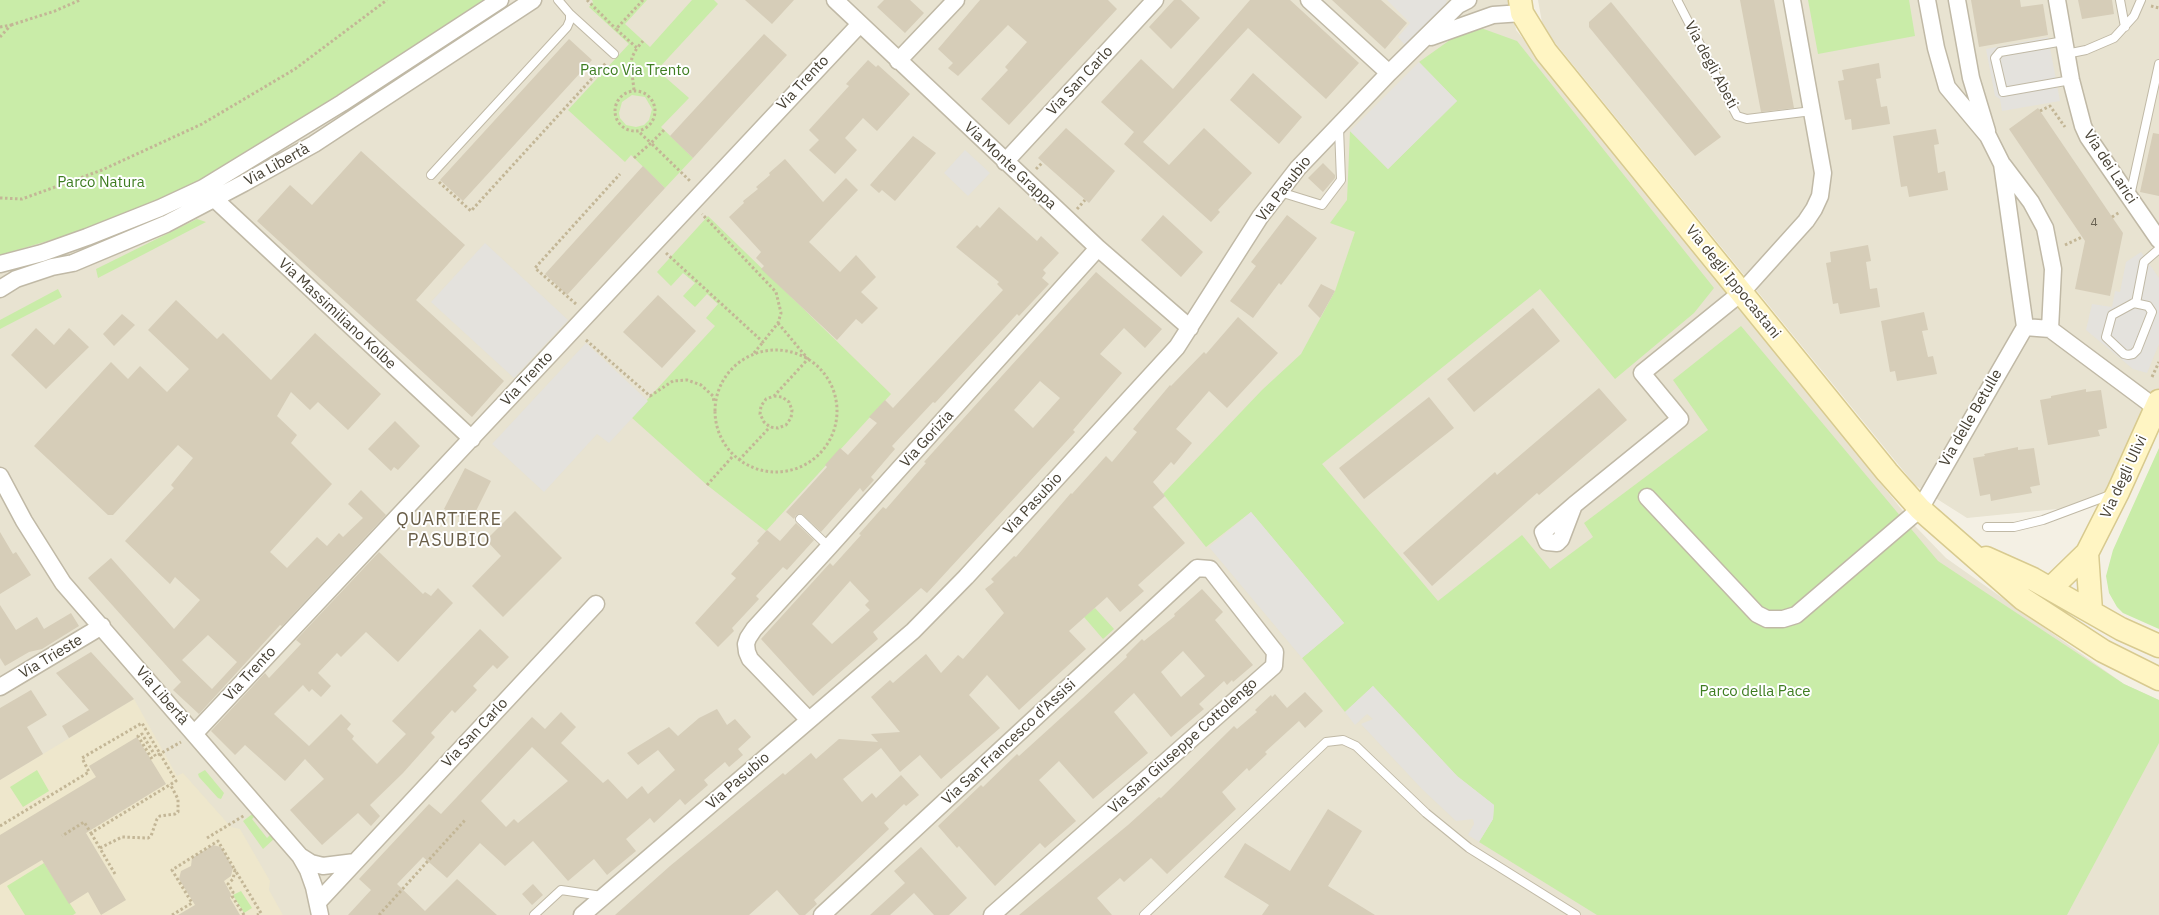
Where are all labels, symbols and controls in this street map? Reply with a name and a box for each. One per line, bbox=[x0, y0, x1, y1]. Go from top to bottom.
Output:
street label: Via degli Abeti bbox=[1680, 18, 1742, 112]
street label: Via San Carlo bbox=[1043, 42, 1117, 120]
street label: Via Trento bbox=[773, 52, 833, 114]
park label: Parco Via Trento bbox=[580, 62, 690, 80]
street label: Via Monte Grappa bbox=[960, 119, 1060, 213]
street label: Via dei Larici bbox=[2079, 127, 2141, 207]
street label: Via Libertà bbox=[241, 140, 313, 190]
street label: Via Pasubio bbox=[1253, 153, 1315, 225]
park label: Parco Natura bbox=[57, 174, 145, 192]
house number: 4 bbox=[2090, 216, 2098, 230]
street label: Via degli Ippocastani bbox=[1682, 222, 1784, 342]
street label: Via Massimiliano Kolbe bbox=[274, 255, 400, 373]
street label: Via Trento bbox=[497, 348, 557, 410]
street label: Via delle Betulle bbox=[1936, 366, 2006, 470]
street label: Via Gorizia bbox=[896, 407, 958, 471]
street label: Via degli Ulivi bbox=[2097, 433, 2151, 521]
street label: Via Pasubio bbox=[1000, 469, 1066, 539]
district label: QUARTIERE PASUBIO bbox=[395, 509, 503, 552]
street label: Via Trieste bbox=[16, 631, 86, 683]
street label: Via Trento bbox=[220, 643, 280, 705]
street label: Via Libertà bbox=[132, 663, 192, 729]
street label: Via San Giuseppe Cottolengo bbox=[1105, 674, 1261, 818]
street label: Via San Francesco d'Assisi bbox=[938, 675, 1080, 809]
park label: Parco della Pace bbox=[1700, 683, 1810, 701]
street label: Via San Carlo bbox=[438, 694, 512, 772]
street label: Via Pasubio bbox=[703, 749, 773, 813]

